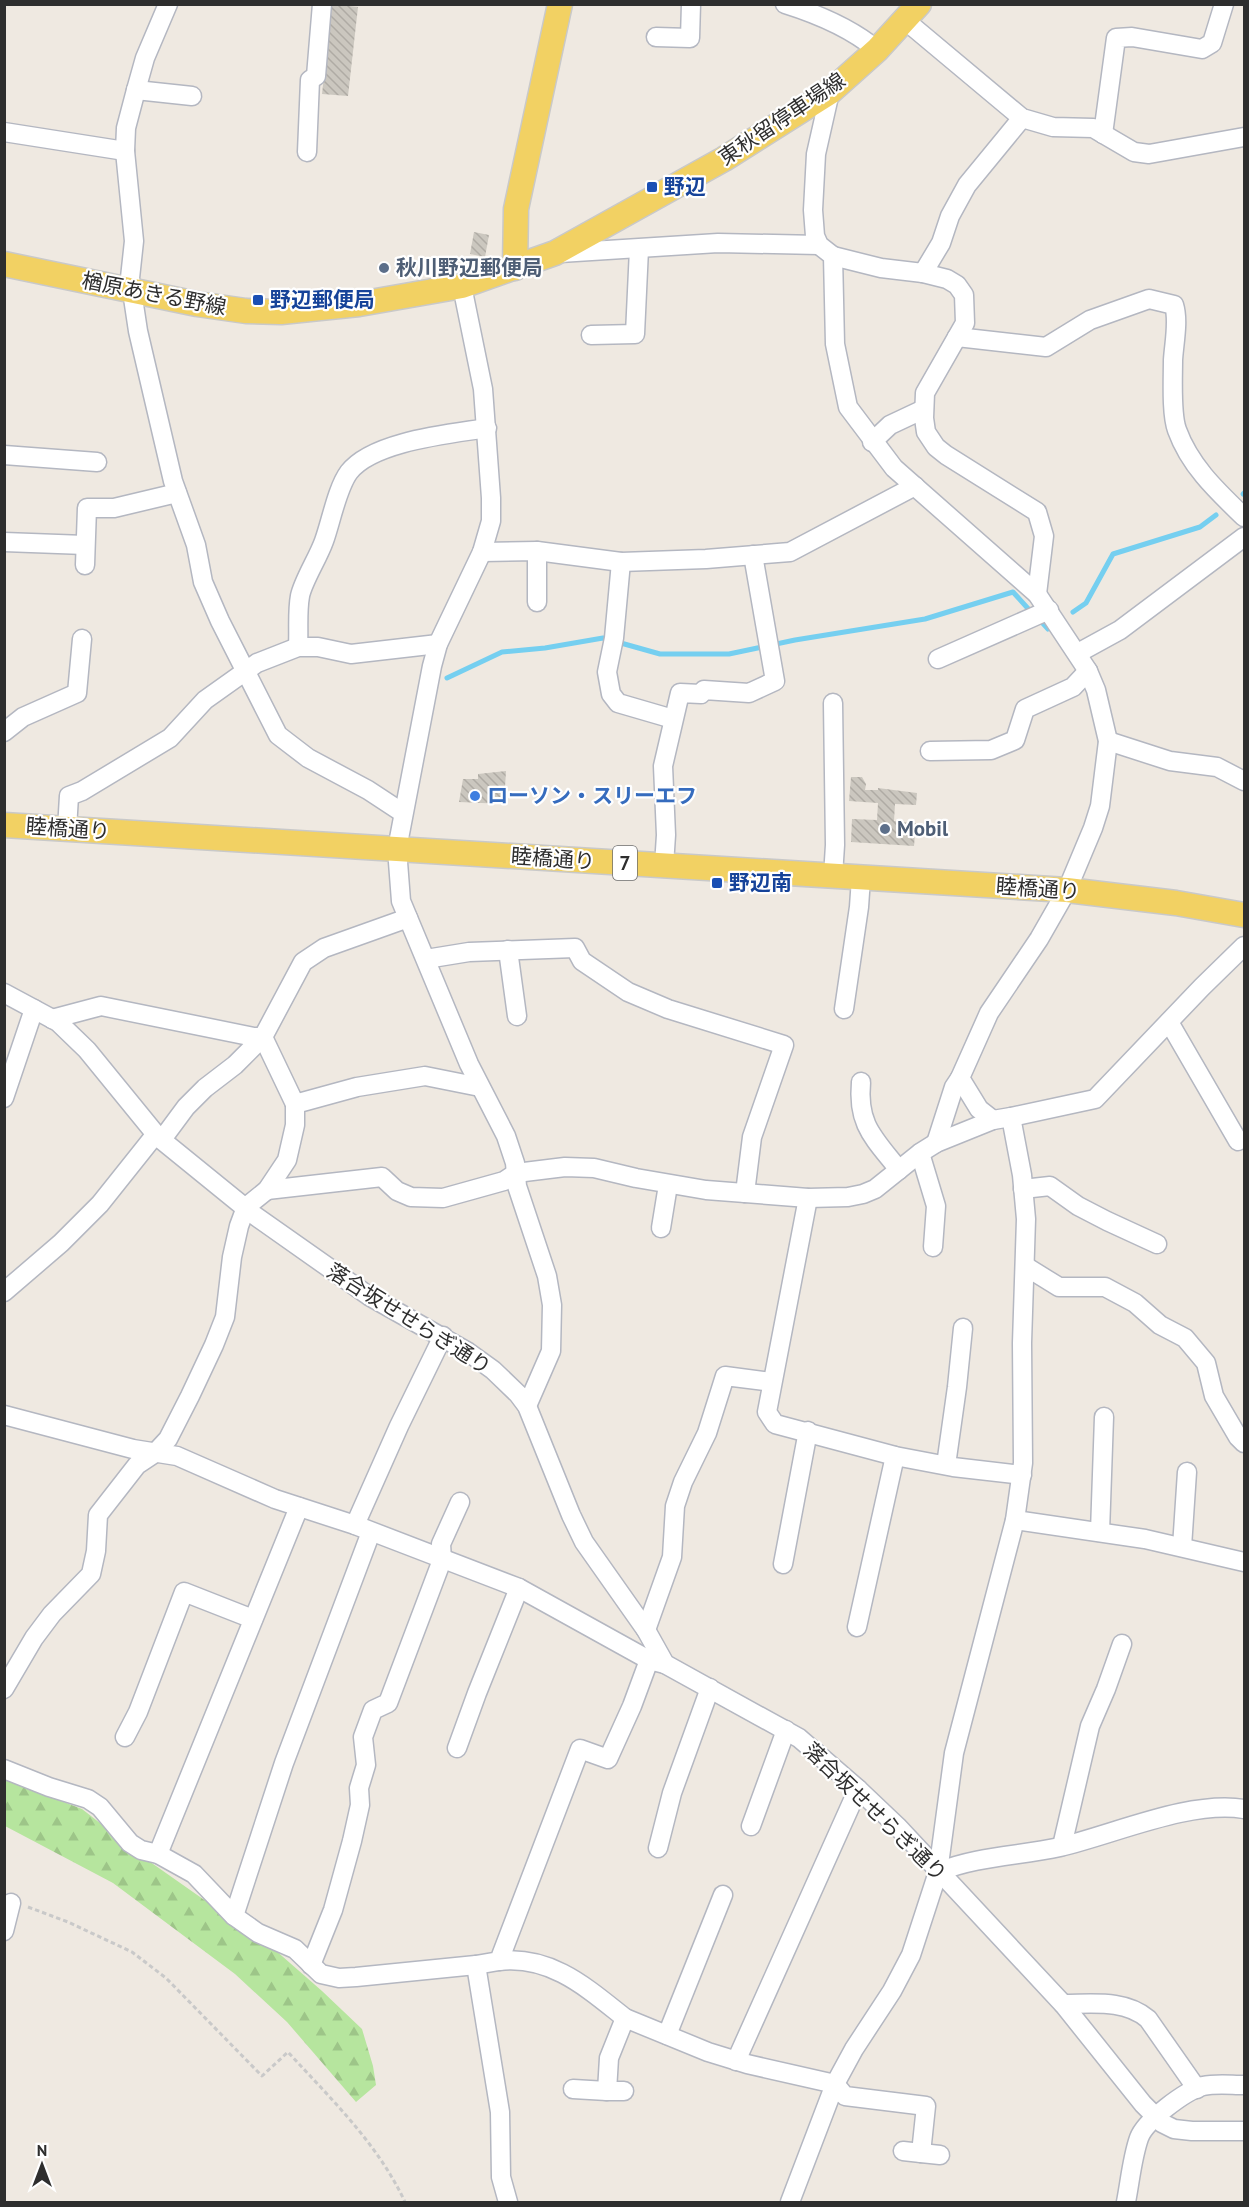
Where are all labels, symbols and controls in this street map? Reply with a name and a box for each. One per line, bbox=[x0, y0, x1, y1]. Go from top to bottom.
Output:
street label: 東秋留停車場線 bbox=[713, 66, 850, 171]
place label: 野辺 bbox=[664, 173, 706, 200]
marker: 野辺 bbox=[645, 180, 659, 194]
place label: 秋川野辺郵便局 bbox=[396, 254, 543, 281]
marker: 秋川野辺郵便局 bbox=[377, 261, 391, 275]
street label: 楢原あきる野線 bbox=[80, 266, 229, 321]
place label: 野辺郵便局 bbox=[270, 286, 375, 313]
marker: 野辺郵便局 bbox=[251, 293, 265, 307]
place label: ローソン・スリーエフ bbox=[487, 782, 697, 809]
marker: ローソン・スリーエフ bbox=[468, 789, 482, 803]
street label: 睦橋通り bbox=[25, 812, 111, 845]
place label: Mobil bbox=[897, 815, 949, 842]
marker: Mobil bbox=[878, 822, 892, 836]
street label: 睦橋通り bbox=[510, 842, 596, 875]
road number: 7 bbox=[613, 846, 637, 880]
place label: 野辺南 bbox=[729, 869, 792, 896]
street label: 睦橋通り bbox=[995, 872, 1081, 905]
marker: 野辺南 bbox=[710, 876, 724, 890]
street label: 落合坂せせらぎ通り bbox=[322, 1257, 497, 1380]
street label: 落合坂せせらぎ通り bbox=[798, 1736, 953, 1887]
north arrow bbox=[12, 2135, 72, 2195]
text: N bbox=[37, 2140, 47, 2160]

